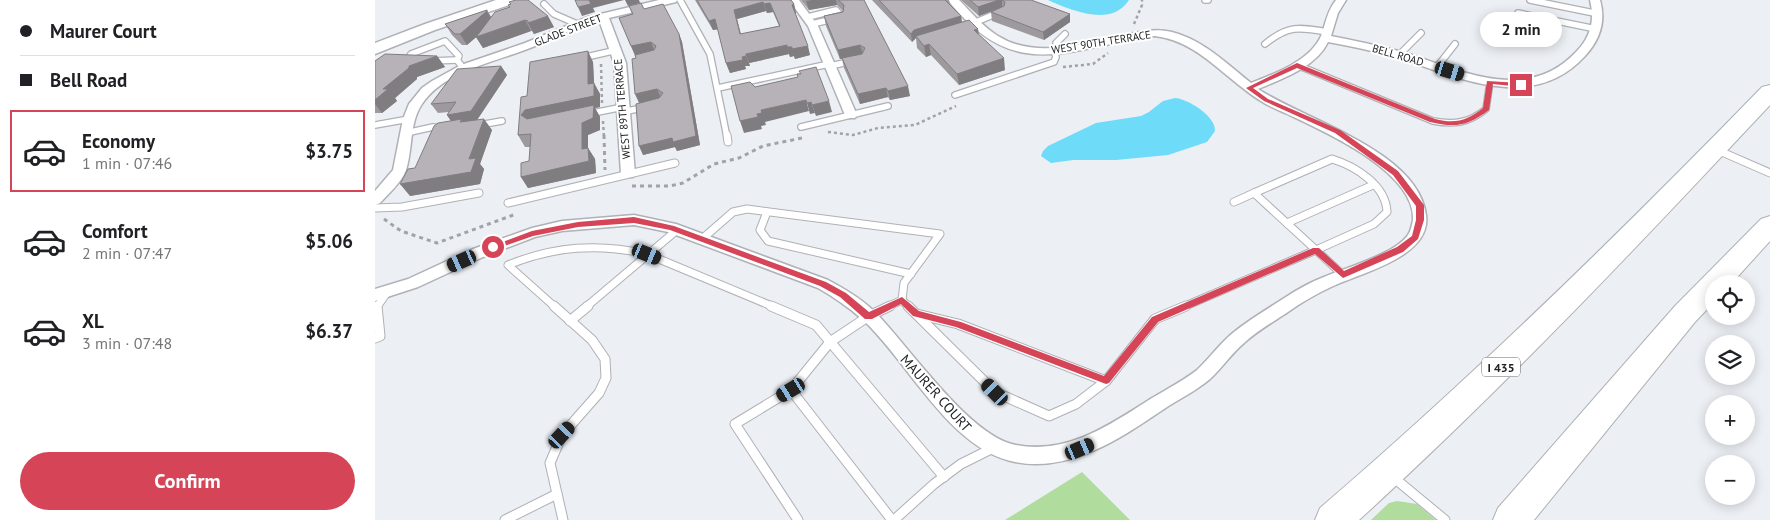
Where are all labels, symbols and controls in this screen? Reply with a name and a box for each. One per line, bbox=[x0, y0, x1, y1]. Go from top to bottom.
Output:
street label: GLADE STREET bbox=[532, 11, 604, 49]
callout: 2 min bbox=[1480, 12, 1562, 48]
text: Maurer Court bbox=[50, 19, 157, 43]
text: 2 min bbox=[1501, 19, 1541, 39]
street label: WEST 90TH TERRACE bbox=[1050, 27, 1152, 57]
street label: BELL ROAD bbox=[1371, 41, 1425, 69]
street label: WEST 89TH TERRACE bbox=[611, 58, 633, 160]
car bbox=[1433, 59, 1466, 83]
text: Bell Road bbox=[50, 68, 127, 92]
route end bbox=[1510, 74, 1532, 96]
icon: car bbox=[22, 129, 67, 174]
text: Economy bbox=[82, 129, 155, 153]
text: $3.75 bbox=[305, 139, 353, 163]
text: 1 min · 07:46 bbox=[82, 153, 172, 173]
icon: car bbox=[22, 219, 67, 264]
text: Comfort bbox=[82, 219, 148, 243]
text: $5.06 bbox=[305, 229, 353, 253]
route start bbox=[482, 236, 504, 258]
car bbox=[630, 241, 663, 267]
text: 2 min · 07:47 bbox=[82, 243, 172, 263]
car bbox=[445, 248, 478, 274]
map controls bbox=[1705, 275, 1755, 505]
button: locate bbox=[1705, 275, 1755, 325]
icon: car bbox=[22, 309, 67, 354]
text: XL bbox=[82, 309, 104, 333]
text: $6.37 bbox=[305, 319, 353, 343]
text: 3 min · 07:48 bbox=[82, 333, 172, 353]
button: layers bbox=[1705, 335, 1755, 385]
street label: MAURER COURT bbox=[897, 351, 976, 436]
road number: I 435 bbox=[1482, 358, 1520, 377]
car bbox=[774, 376, 807, 404]
car bbox=[979, 376, 1010, 408]
button: + bbox=[1705, 395, 1755, 445]
car bbox=[546, 419, 577, 451]
car bbox=[1063, 436, 1096, 462]
button: Confirm bbox=[20, 452, 355, 510]
button: − bbox=[1705, 455, 1755, 505]

